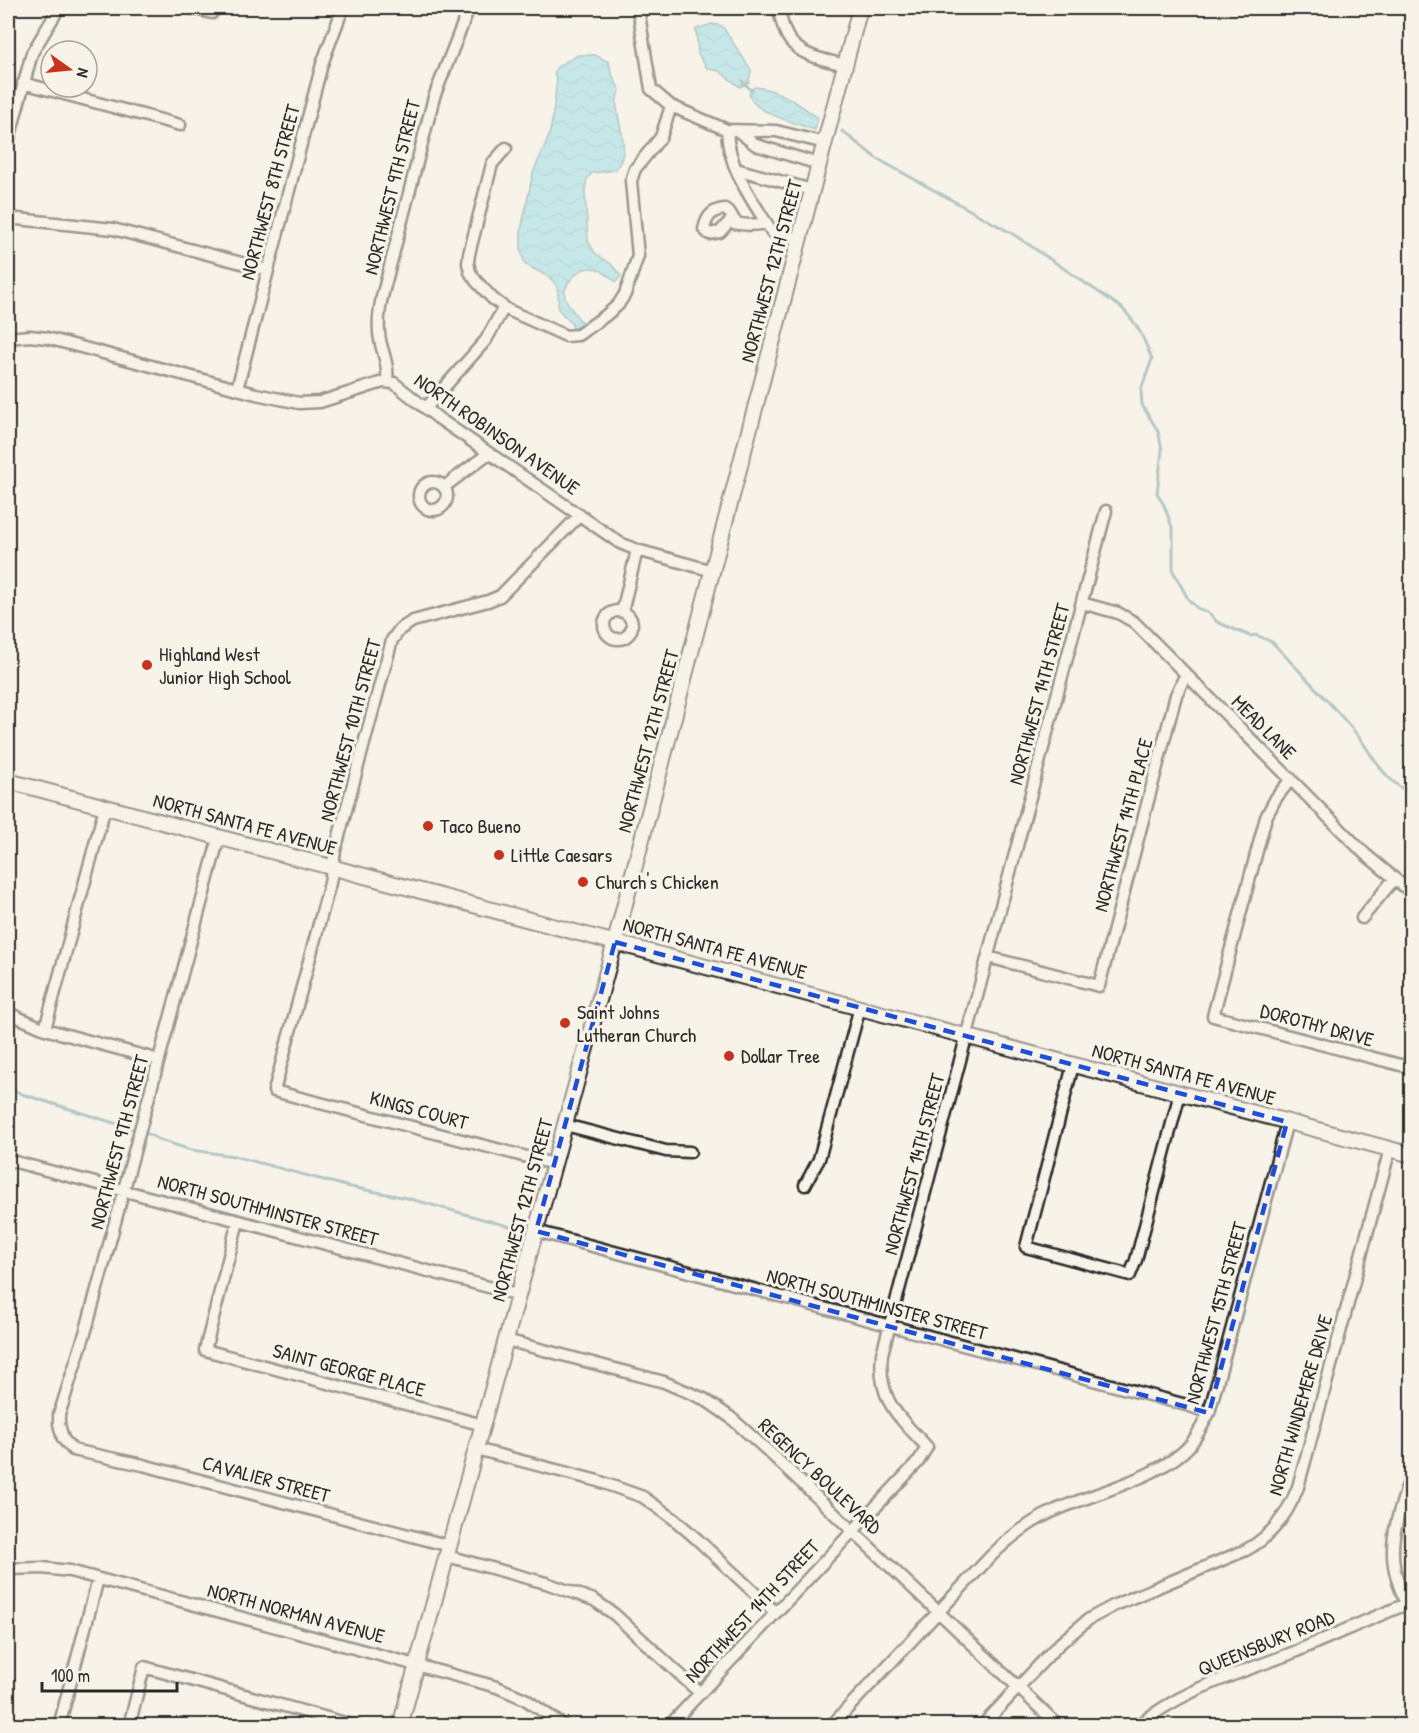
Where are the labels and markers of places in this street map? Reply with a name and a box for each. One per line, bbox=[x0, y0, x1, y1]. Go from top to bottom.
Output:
place label: Highland West Junior High School bbox=[159, 640, 291, 690]
marker: Highland West Junior High School bbox=[140, 658, 154, 672]
place label: Taco Bueno bbox=[440, 812, 521, 839]
marker: Taco Bueno bbox=[421, 819, 435, 833]
place label: Little Caesars bbox=[511, 841, 613, 868]
marker: Little Caesars bbox=[492, 848, 506, 862]
place label: Church's Chicken bbox=[595, 868, 719, 895]
marker: Church's Chicken bbox=[576, 875, 590, 889]
place label: Saint Johns Lutheran Church bbox=[577, 998, 696, 1048]
marker: Saint Johns Lutheran Church bbox=[558, 1016, 572, 1030]
place label: Dollar Tree bbox=[741, 1042, 820, 1069]
marker: Dollar Tree bbox=[722, 1049, 736, 1063]

